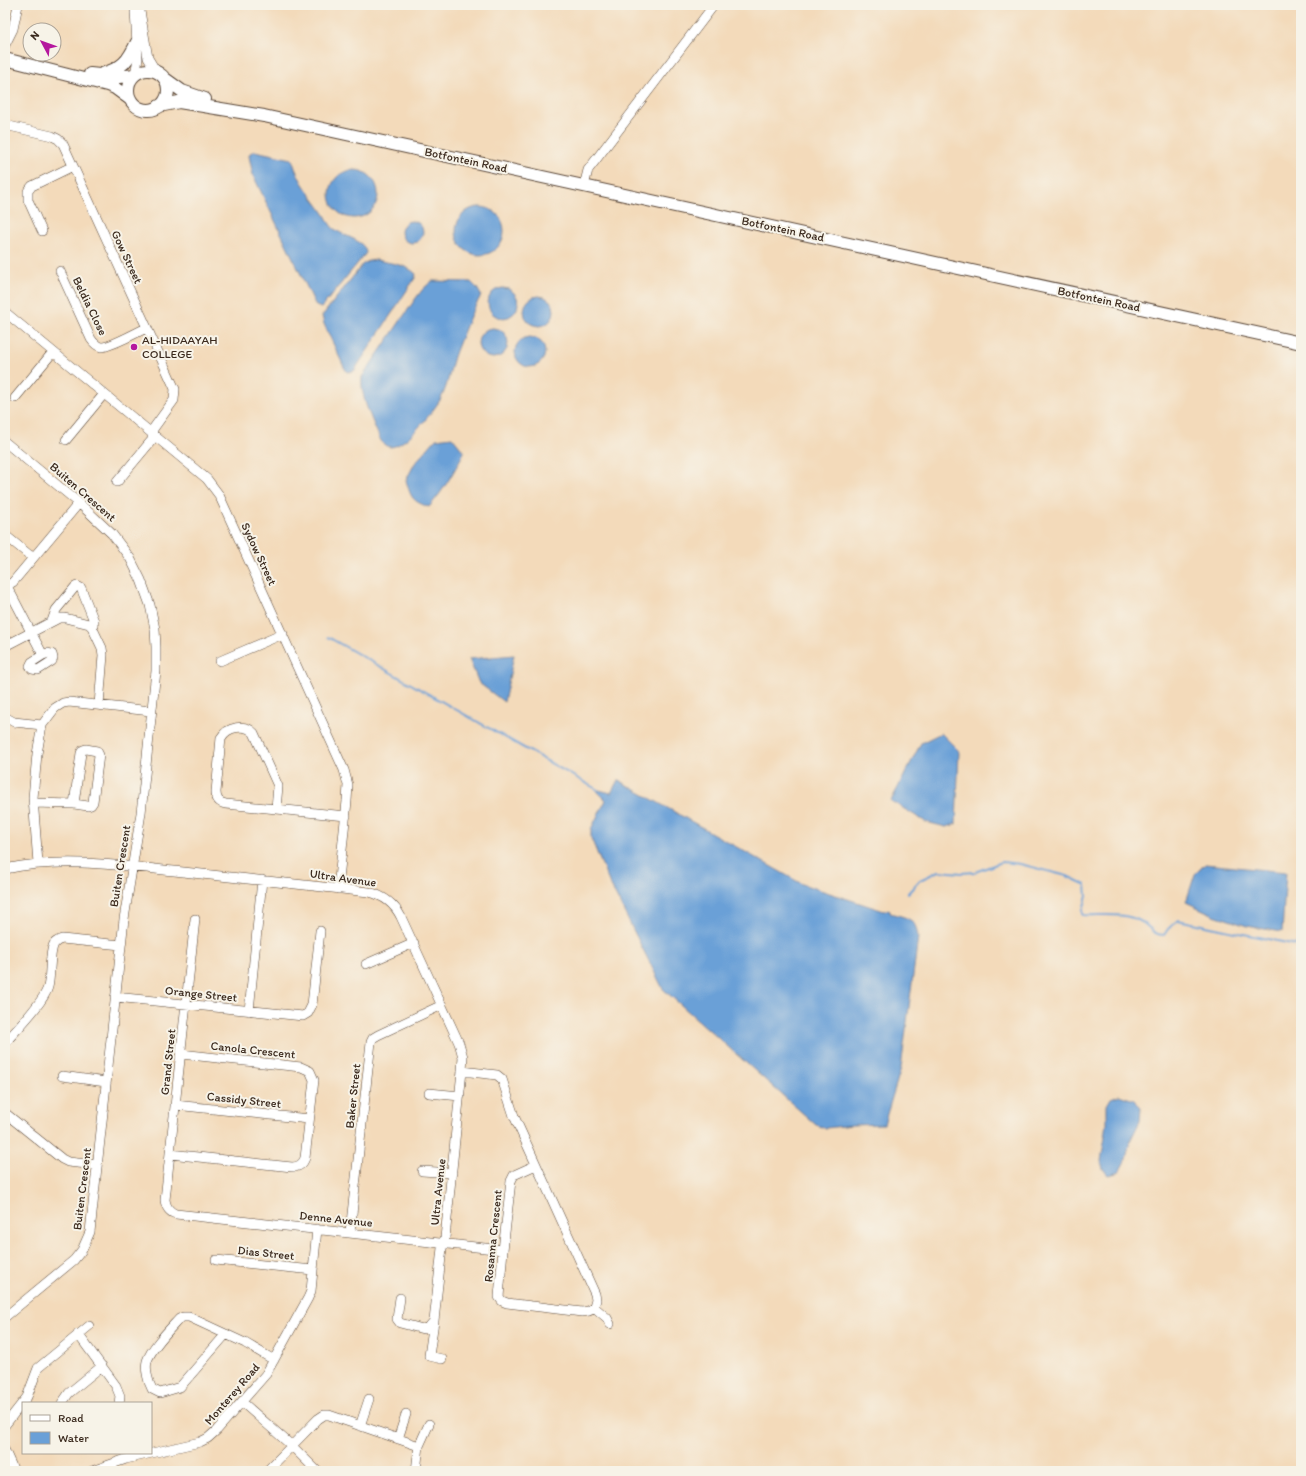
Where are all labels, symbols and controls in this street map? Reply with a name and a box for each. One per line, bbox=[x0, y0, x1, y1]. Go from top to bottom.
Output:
north arrow bbox=[22, 22, 62, 62]
text: N bbox=[27, 29, 42, 43]
street label: Botfontein Road bbox=[423, 144, 509, 176]
street label: Botfontein Road bbox=[740, 213, 826, 245]
street label: Gow Street bbox=[109, 228, 146, 286]
street label: Beldia Close bbox=[70, 274, 110, 338]
street label: Botfontein Road bbox=[1056, 283, 1142, 315]
place label: AL-HIDAAYAH COLLEGE bbox=[142, 333, 217, 361]
marker: AL-HIDAAYAH COLLEGE bbox=[129, 342, 139, 352]
street label: Buiten Crescent bbox=[47, 460, 119, 525]
street label: Sydow Street bbox=[238, 520, 280, 588]
street label: Buiten Crescent bbox=[107, 823, 133, 908]
street label: Ultra Avenue bbox=[309, 866, 378, 890]
street label: Orange Street bbox=[164, 983, 238, 1005]
street label: Grand Street bbox=[158, 1028, 178, 1096]
street label: Canola Crescent bbox=[210, 1039, 297, 1061]
street label: Baker Street bbox=[343, 1062, 363, 1129]
street label: Cassidy Street bbox=[206, 1089, 282, 1111]
street label: Buiten Crescent bbox=[70, 1147, 94, 1231]
street label: Ultra Avenue bbox=[428, 1158, 449, 1226]
street label: Rosanna Crescent bbox=[481, 1189, 505, 1283]
street label: Denne Avenue bbox=[299, 1208, 374, 1230]
street label: Dias Street bbox=[237, 1243, 296, 1263]
street label: Monterey Road bbox=[201, 1360, 263, 1428]
legend bbox=[22, 1402, 152, 1454]
text: Road bbox=[58, 1411, 84, 1425]
text: Water bbox=[58, 1431, 89, 1445]

